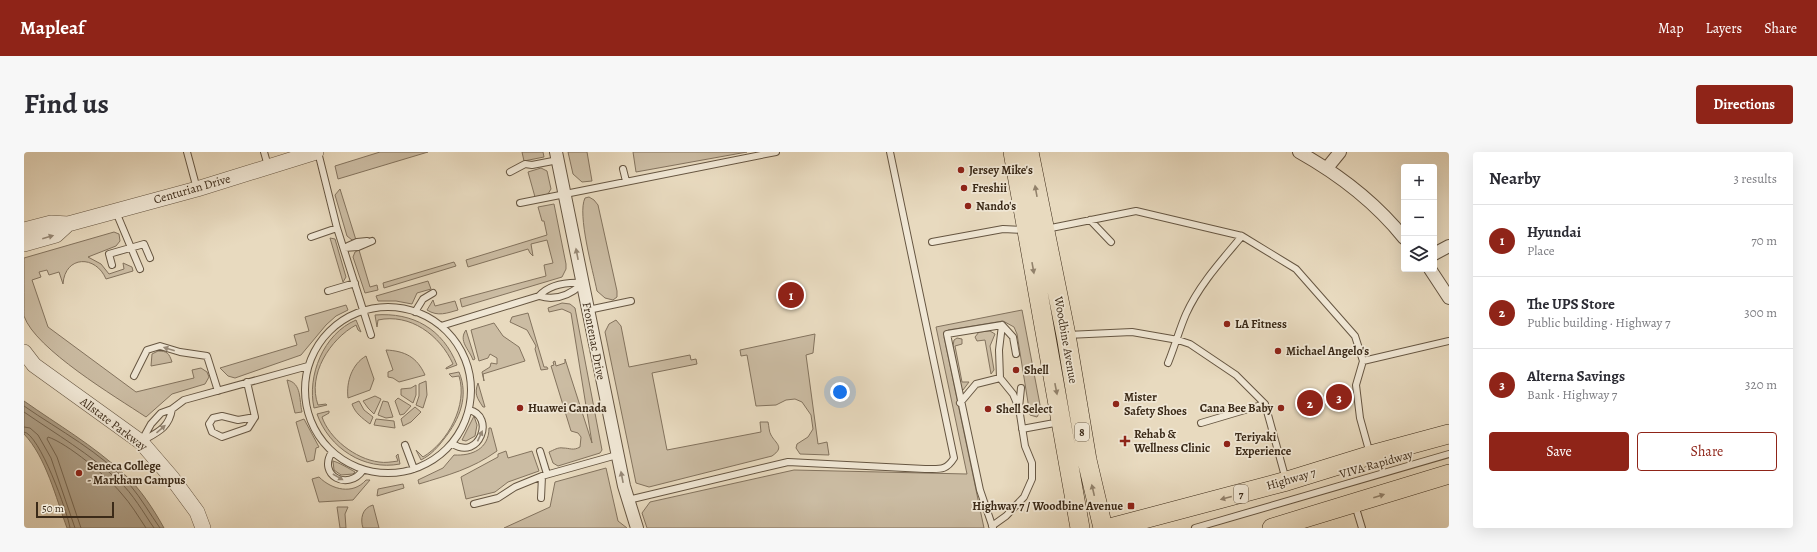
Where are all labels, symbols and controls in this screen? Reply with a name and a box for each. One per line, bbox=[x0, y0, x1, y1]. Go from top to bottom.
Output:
text: Mapleaf bbox=[20, 15, 85, 41]
text: Map bbox=[1658, 19, 1684, 38]
text: Layers bbox=[1706, 19, 1742, 38]
text: Share bbox=[1764, 19, 1797, 38]
text: Find us bbox=[24, 85, 109, 123]
button: Directions bbox=[1696, 85, 1793, 124]
place label: Jersey Mike's bbox=[969, 162, 1033, 178]
map controls bbox=[1401, 164, 1437, 272]
button: + bbox=[1401, 164, 1437, 200]
marker: Jersey Mike's bbox=[956, 165, 966, 175]
text: Nearby bbox=[1489, 167, 1540, 190]
street label: Centurian Drive bbox=[152, 170, 232, 208]
text: 3 results bbox=[1733, 170, 1777, 187]
place label: Freshii bbox=[972, 180, 1007, 196]
marker: Freshii bbox=[959, 183, 969, 193]
one-way arrow bbox=[1033, 185, 1039, 198]
place label: Nando's bbox=[976, 198, 1016, 214]
button: − bbox=[1401, 200, 1437, 236]
marker: Nando's bbox=[963, 201, 973, 211]
text: Hyundai bbox=[1527, 222, 1581, 242]
text: 1 bbox=[1500, 232, 1504, 249]
text: 70 m bbox=[1751, 232, 1777, 249]
one-way arrow bbox=[42, 234, 54, 240]
button: layers bbox=[1401, 236, 1437, 272]
text: Place bbox=[1527, 242, 1555, 259]
one-way arrow bbox=[573, 248, 579, 260]
one-way arrow bbox=[1030, 262, 1036, 274]
pin: 1 bbox=[778, 280, 804, 310]
street label: Woodbine Avenue bbox=[1050, 294, 1082, 385]
text: The UPS Store bbox=[1527, 294, 1615, 314]
street label: Frontenac Drive bbox=[579, 301, 609, 381]
text: 2 bbox=[1499, 304, 1505, 321]
text: 300 m bbox=[1744, 304, 1777, 321]
text: Public building · Highway 7 bbox=[1527, 314, 1670, 331]
place label: LA Fitness bbox=[1235, 316, 1287, 332]
marker: LA Fitness bbox=[1222, 319, 1232, 329]
place label: Michael Angelo's bbox=[1286, 343, 1369, 359]
one-way arrow bbox=[163, 346, 175, 352]
marker: Michael Angelo's bbox=[1273, 346, 1283, 356]
place label: Shell bbox=[1024, 362, 1050, 378]
marker: Shell bbox=[1011, 365, 1021, 375]
text: Alterna Savings bbox=[1527, 366, 1625, 386]
text: 3 bbox=[1499, 376, 1505, 393]
text: 320 m bbox=[1745, 376, 1777, 393]
your location bbox=[830, 382, 850, 402]
pin: 3 bbox=[1326, 382, 1352, 412]
one-way arrow bbox=[1053, 383, 1059, 395]
text: Bank · Highway 7 bbox=[1527, 386, 1617, 403]
pin: 2 bbox=[1297, 388, 1323, 418]
place label: Mister Safety Shoes bbox=[1124, 389, 1187, 419]
street label: Allstate Parkway bbox=[76, 393, 151, 455]
marker: Mister Safety Shoes bbox=[1111, 399, 1121, 409]
place label: Huawei Canada bbox=[528, 400, 607, 416]
place label: Cana Bee Baby bbox=[1200, 400, 1273, 416]
place label: Shell Select bbox=[996, 401, 1052, 417]
marker: Huawei Canada bbox=[515, 403, 525, 413]
marker: Cana Bee Baby bbox=[1276, 403, 1286, 413]
marker: Shell Select bbox=[983, 404, 993, 414]
road number: 8 bbox=[1075, 423, 1089, 441]
one-way arrow bbox=[156, 424, 167, 433]
place label: Rehab & Wellness Clinic bbox=[1133, 426, 1210, 456]
place label: Teriyaki Experience bbox=[1235, 429, 1292, 459]
one-way arrow bbox=[477, 430, 483, 442]
button: Save bbox=[1489, 432, 1629, 471]
button: Share bbox=[1637, 432, 1777, 471]
marker: Rehab & Wellness Clinic bbox=[1119, 435, 1131, 447]
marker: Teriyaki Experience bbox=[1222, 439, 1232, 449]
street label: VIVA Rapidway bbox=[1336, 446, 1415, 482]
place label: Seneca College - Markham Campus bbox=[87, 458, 186, 488]
street label: Highway 7 bbox=[1264, 464, 1319, 494]
marker: Seneca College - Markham Campus bbox=[74, 468, 84, 478]
one-way arrow bbox=[618, 471, 624, 483]
one-way arrow bbox=[332, 473, 344, 480]
one-way arrow bbox=[1090, 484, 1096, 496]
road number: 7 bbox=[1234, 485, 1248, 503]
one-way arrow bbox=[1374, 493, 1386, 499]
one-way arrow bbox=[1220, 495, 1232, 501]
place label: Highway 7 / Woodbine Avenue bbox=[972, 498, 1123, 514]
scale bar bbox=[36, 500, 114, 519]
text: 50 m bbox=[42, 501, 64, 516]
marker: Highway 7 / Woodbine Avenue bbox=[1126, 501, 1136, 511]

